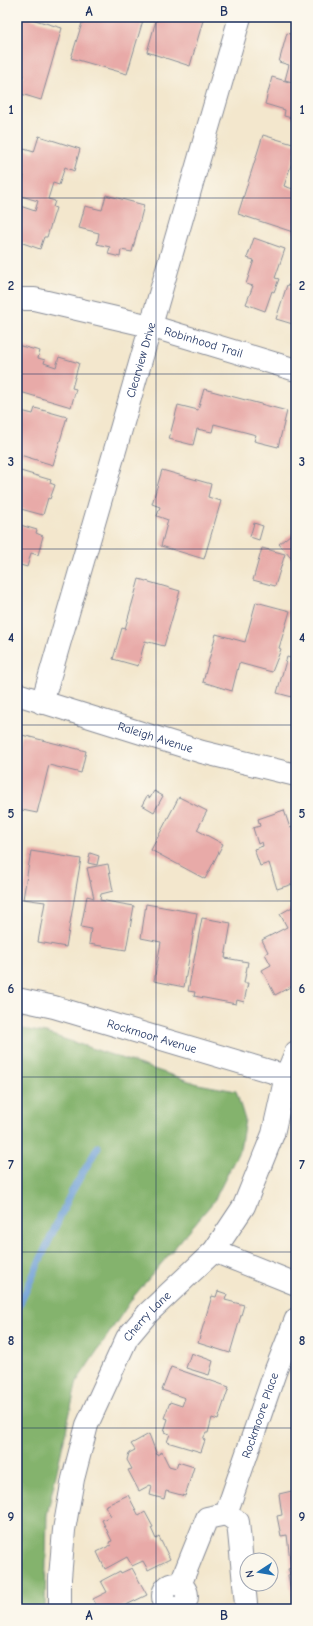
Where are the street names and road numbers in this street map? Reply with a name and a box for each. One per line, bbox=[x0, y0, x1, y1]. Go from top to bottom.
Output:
street label: Clearview Drive bbox=[123, 321, 159, 399]
street label: Robinhood Trail bbox=[163, 324, 244, 361]
street label: Raleigh Avenue bbox=[116, 719, 195, 756]
street label: Rockmoor Avenue bbox=[105, 1016, 198, 1056]
street label: Cherry Lane bbox=[120, 1288, 174, 1344]
street label: Rockmoore Place bbox=[239, 1371, 281, 1460]

